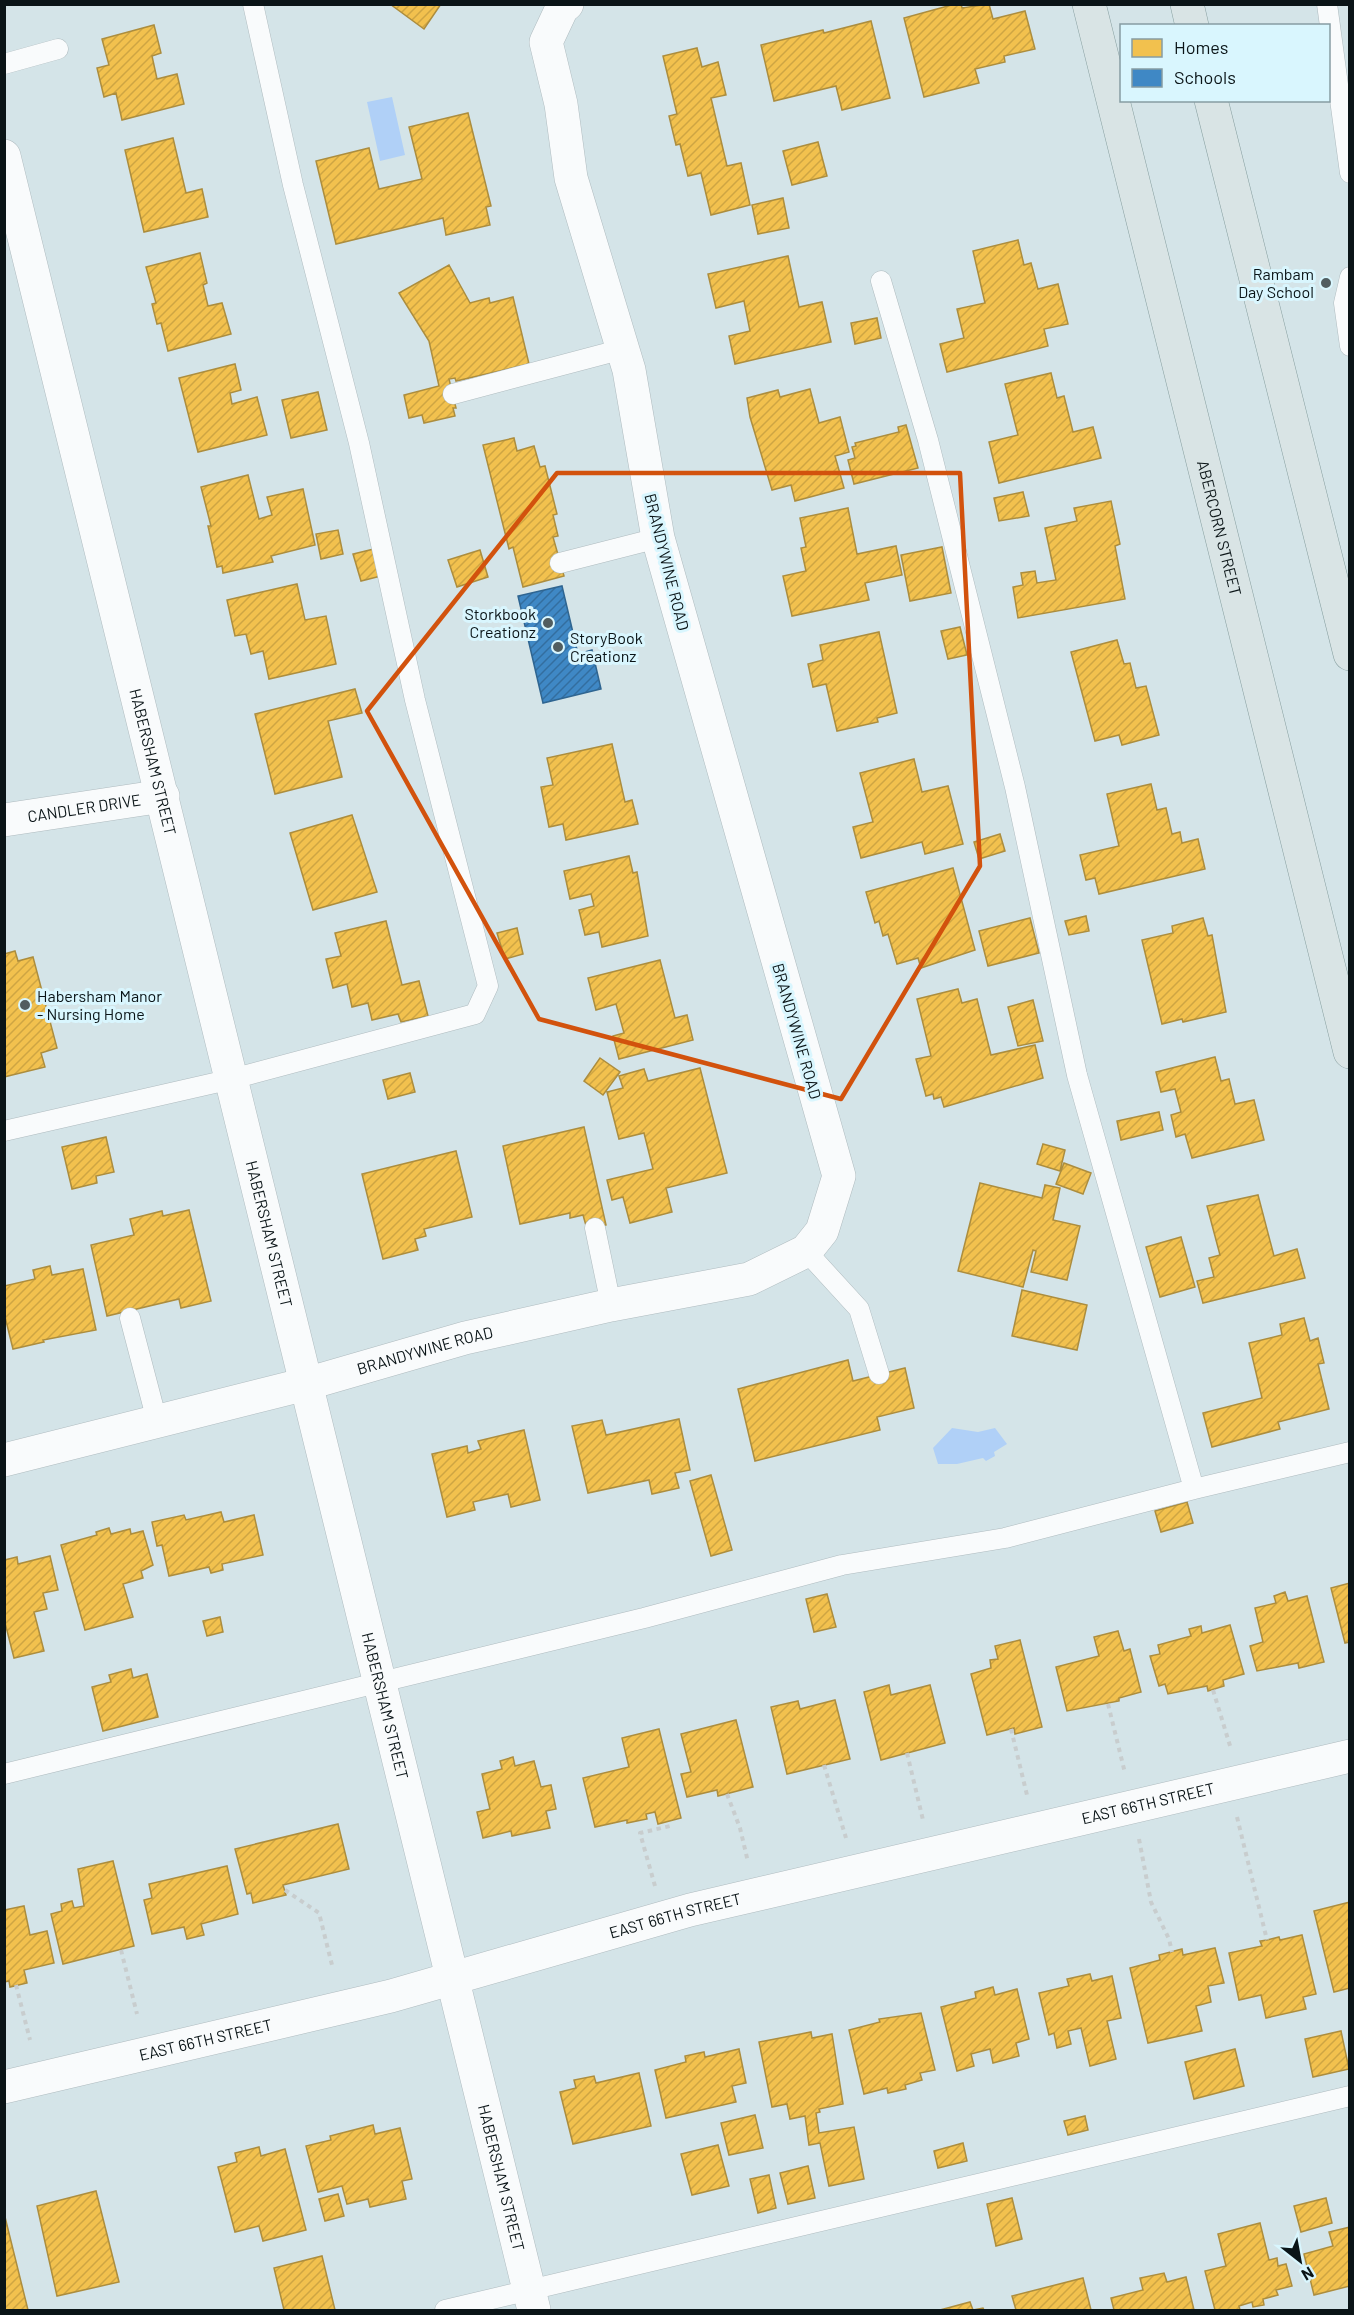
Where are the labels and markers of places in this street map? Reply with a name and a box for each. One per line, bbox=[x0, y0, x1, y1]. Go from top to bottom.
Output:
place label: Rambam Day School bbox=[1238, 264, 1314, 301]
marker: Rambam Day School bbox=[1319, 276, 1333, 290]
place label: Storkbook Creationz bbox=[464, 604, 536, 641]
marker: Storkbook Creationz bbox=[541, 616, 555, 630]
place label: StoryBook Creationz bbox=[570, 628, 643, 665]
marker: StoryBook Creationz bbox=[551, 640, 565, 654]
place label: Habersham Manor - Nursing Home bbox=[37, 986, 162, 1023]
marker: Habersham Manor - Nursing Home bbox=[18, 998, 32, 1012]

